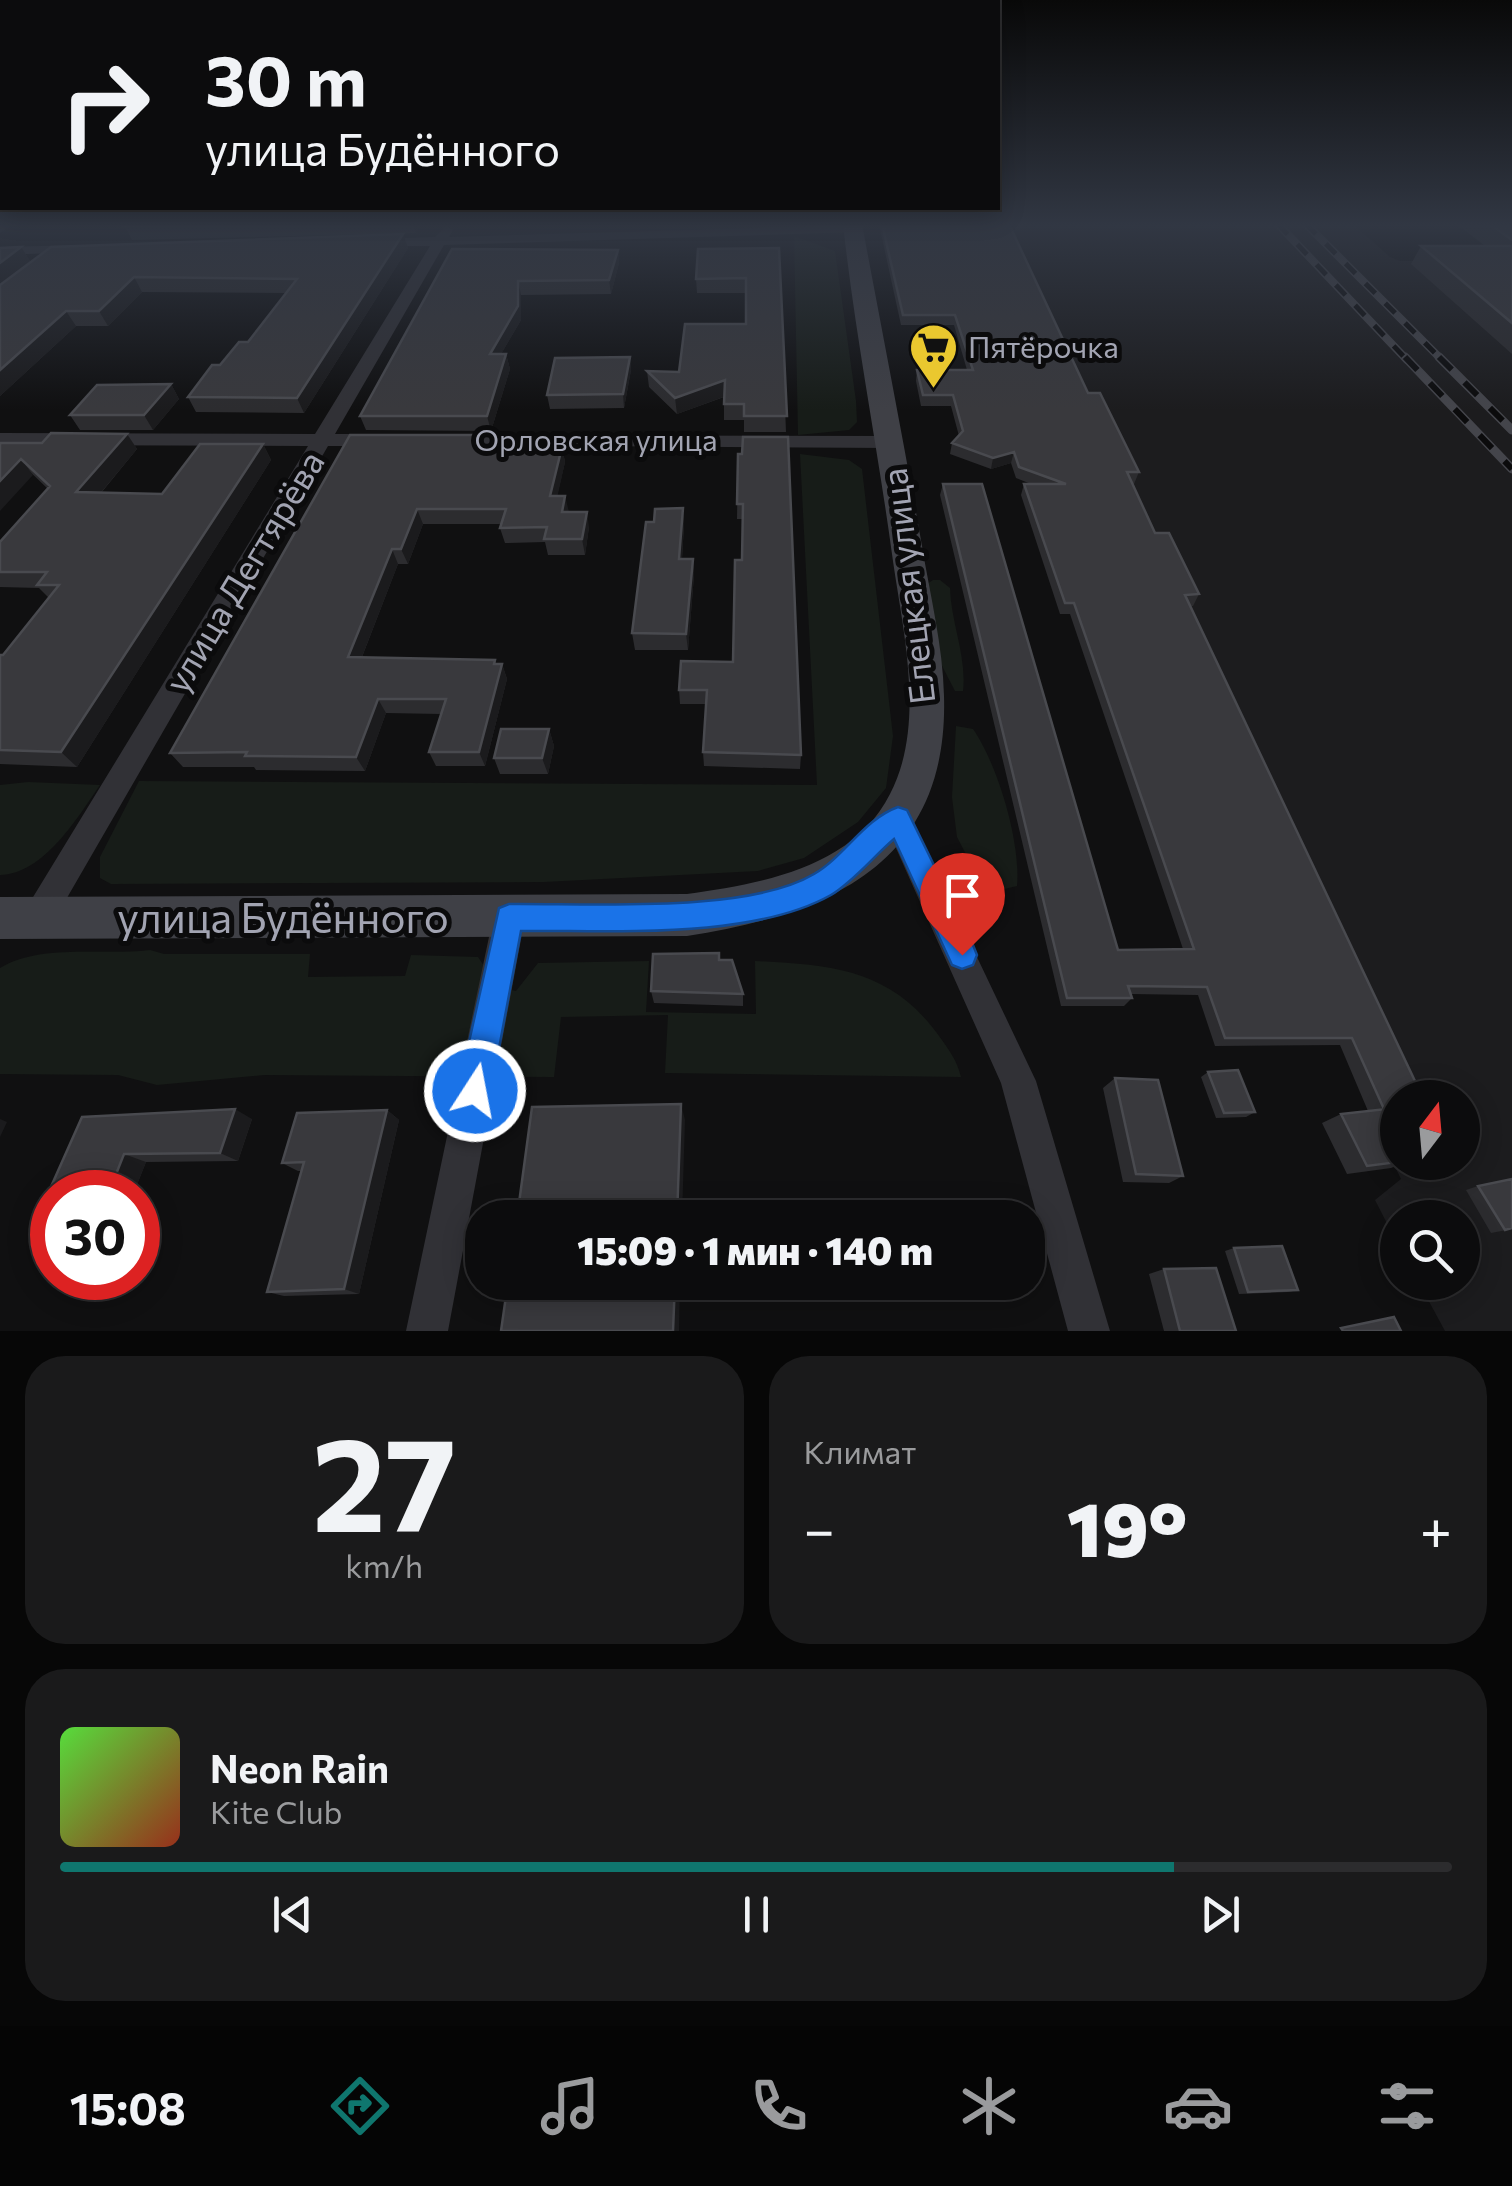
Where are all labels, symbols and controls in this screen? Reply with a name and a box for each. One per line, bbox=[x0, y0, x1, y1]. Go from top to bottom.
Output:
text: 30 m bbox=[205, 35, 367, 120]
icon: right bbox=[40, 40, 170, 170]
text: улица Будённого bbox=[205, 120, 560, 175]
supermarket icon: Пятёрочка bbox=[907, 322, 959, 390]
place label: Пятёрочка bbox=[968, 327, 1119, 364]
street label: Орловская улица bbox=[474, 420, 718, 457]
street label: улица Дегтярёва bbox=[154, 442, 332, 699]
street label: Елецкая улица bbox=[871, 466, 942, 707]
pin bbox=[920, 853, 1005, 956]
icon: arrive bbox=[935, 868, 990, 923]
street label: улица Будённого bbox=[117, 890, 449, 942]
position arrow bbox=[423, 1039, 527, 1143]
north arrow bbox=[1380, 1080, 1480, 1180]
map controls bbox=[1380, 1080, 1480, 1300]
speed limit sign: 30 bbox=[30, 1170, 160, 1300]
button: search bbox=[1380, 1200, 1480, 1300]
text: 15:09 · 1 мин · 140 m bbox=[577, 1226, 933, 1273]
text: 27 bbox=[312, 1400, 457, 1559]
text: Климат bbox=[804, 1431, 916, 1471]
text: 19° bbox=[1067, 1481, 1187, 1572]
text: − bbox=[804, 1494, 835, 1561]
text: + bbox=[1420, 1494, 1452, 1561]
text: km/h bbox=[345, 1545, 423, 1585]
text: Neon Rain bbox=[210, 1744, 389, 1791]
text: Kite Club bbox=[210, 1791, 342, 1831]
icon: previous bbox=[265, 1887, 320, 1942]
icon: pause bbox=[729, 1887, 784, 1942]
icon: next bbox=[1193, 1887, 1248, 1942]
icon: directions bbox=[325, 2071, 395, 2141]
icon: music bbox=[535, 2071, 605, 2141]
icon: phone bbox=[744, 2071, 814, 2141]
icon: climate bbox=[954, 2071, 1024, 2141]
icon: car bbox=[1163, 2071, 1233, 2141]
icon: filters bbox=[1372, 2071, 1442, 2141]
text: 15:08 bbox=[70, 2079, 186, 2134]

